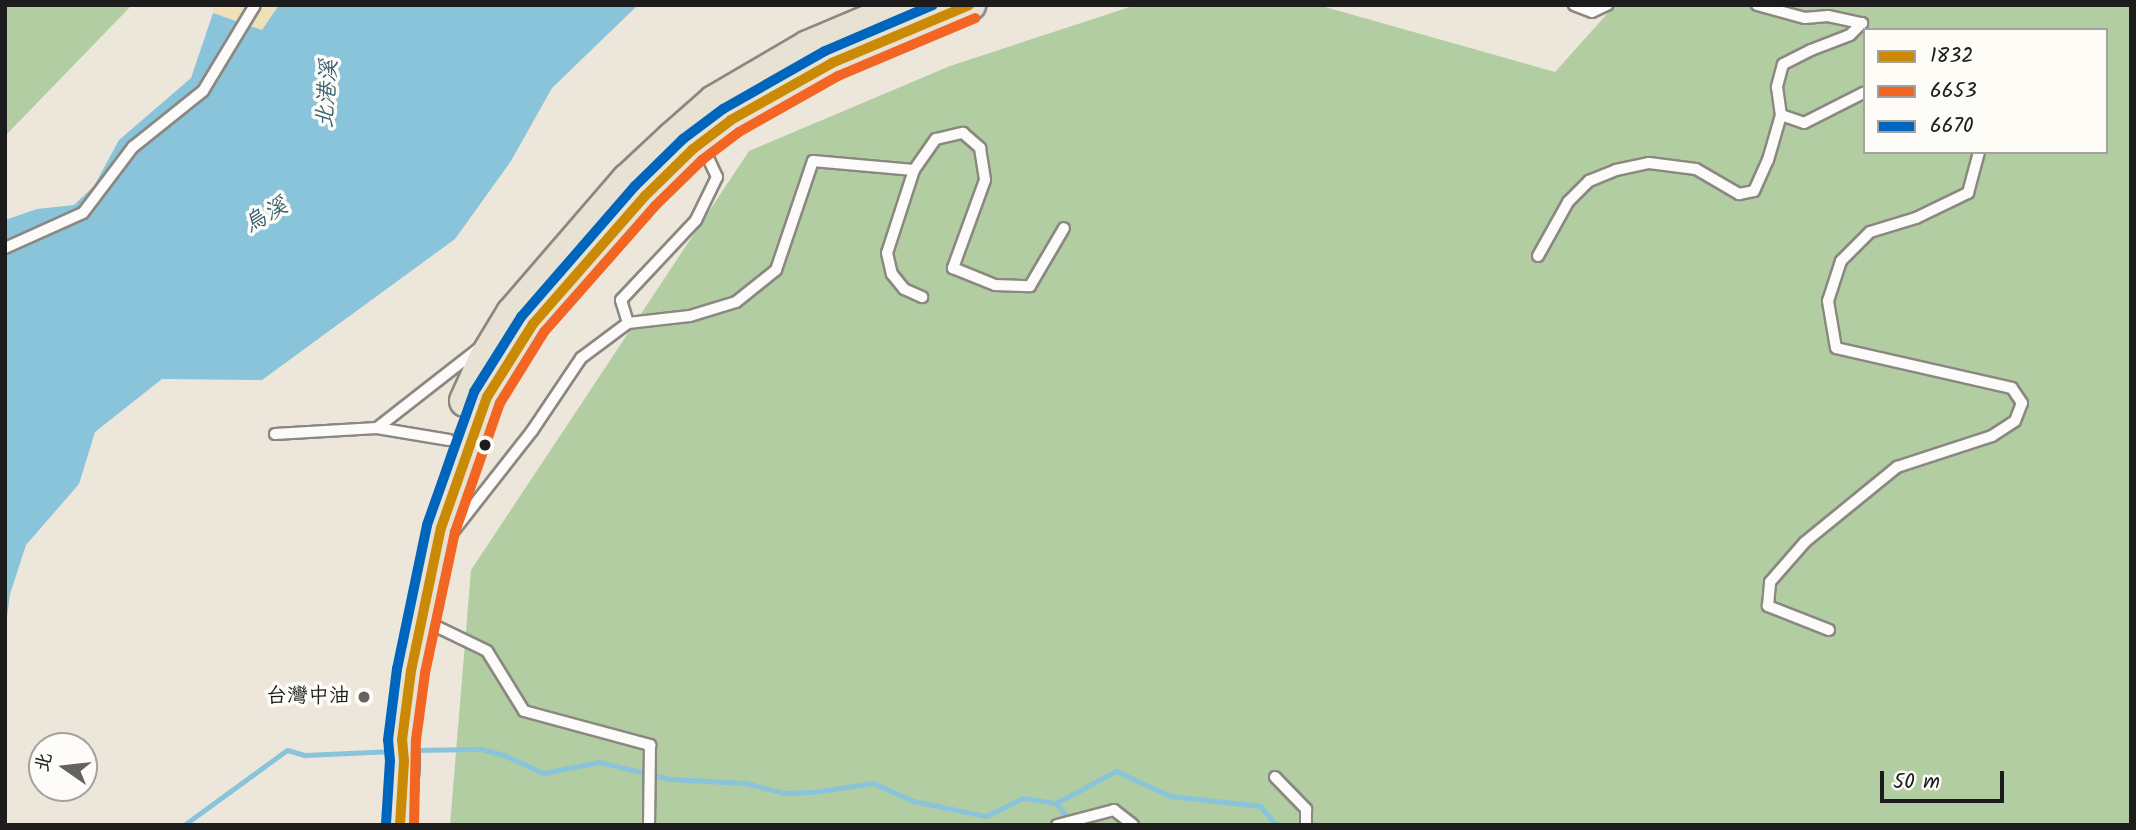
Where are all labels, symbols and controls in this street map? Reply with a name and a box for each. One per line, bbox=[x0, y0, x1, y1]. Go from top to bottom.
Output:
legend bbox=[1863, 28, 2108, 154]
text: 1832 bbox=[1930, 40, 1973, 73]
water label: 北港溪 bbox=[312, 59, 344, 129]
text: 6653 bbox=[1930, 75, 1977, 108]
text: 6670 bbox=[1930, 110, 1974, 143]
water label: 烏溪 bbox=[239, 193, 293, 239]
unlabelled marker bbox=[478, 438, 492, 452]
place label: 台灣中油 bbox=[266, 684, 350, 710]
marker: 台灣中油 bbox=[356, 689, 372, 705]
north arrow bbox=[28, 732, 98, 802]
text: 北 bbox=[28, 750, 61, 775]
scale bar bbox=[1884, 756, 2008, 800]
text: 50 m bbox=[1893, 766, 1940, 799]

